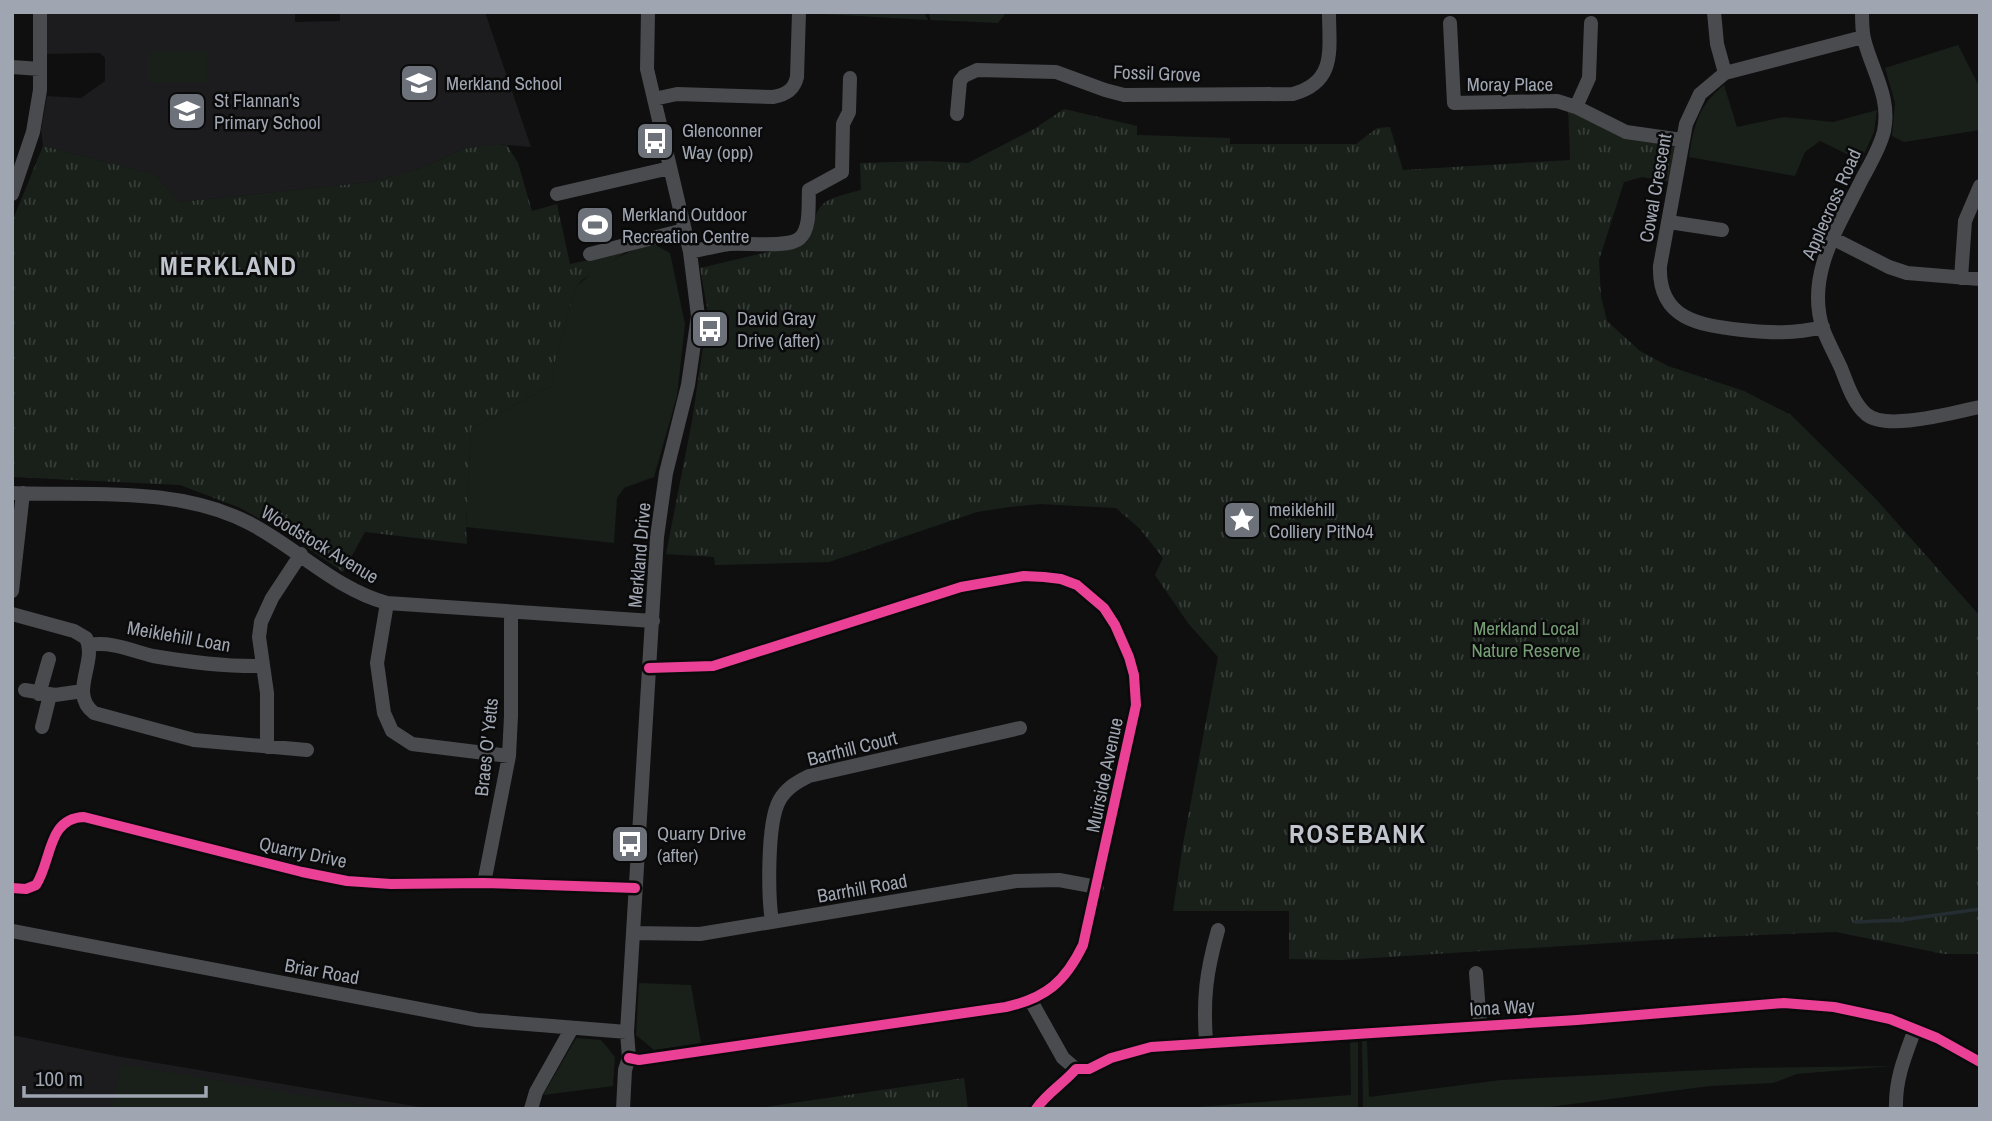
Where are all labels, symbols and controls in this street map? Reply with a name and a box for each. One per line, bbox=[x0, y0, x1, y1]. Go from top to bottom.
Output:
street label: Fossil Grove bbox=[1113, 58, 1201, 88]
school or university icon: Merkland School bbox=[398, 62, 440, 104]
place label: Merkland School bbox=[446, 70, 562, 96]
street label: Moray Place bbox=[1467, 71, 1553, 97]
place label: St Flannan's Primary School bbox=[214, 87, 321, 135]
school or university icon: St Flannan's Primary School bbox=[166, 90, 208, 132]
place label: Glenconner Way (opp) bbox=[682, 117, 763, 165]
bus stop icon: Glenconner Way (opp) bbox=[634, 120, 676, 162]
street label: Cowal Crescent bbox=[1633, 131, 1677, 244]
street label: Applecross Road bbox=[1795, 145, 1867, 264]
place label: Merkland Outdoor Recreation Centre bbox=[622, 201, 749, 249]
sports icon: Merkland Outdoor Recreation Centre bbox=[574, 204, 616, 246]
district label: MERKLAND bbox=[160, 248, 298, 283]
place label: David Gray Drive (after) bbox=[737, 305, 820, 353]
bus stop icon: David Gray Drive (after) bbox=[689, 308, 731, 350]
place label: meiklehill Colliery PitNo4 bbox=[1269, 496, 1374, 544]
street label: Woodstock Avenue bbox=[256, 499, 384, 589]
place icon: meiklehill Colliery PitNo4 bbox=[1221, 499, 1263, 541]
street label: Merkland Drive bbox=[621, 501, 657, 609]
street label: Meiklehill Loan bbox=[125, 614, 233, 658]
park label: Merkland Local Nature Reserve bbox=[1471, 615, 1581, 663]
street label: Braes O' Yetts bbox=[468, 696, 504, 797]
street label: Muirside Avenue bbox=[1079, 715, 1129, 835]
street label: Barrhill Court bbox=[804, 724, 900, 772]
district label: ROSEBANK bbox=[1289, 816, 1427, 851]
place label: Quarry Drive (after) bbox=[657, 820, 746, 868]
bus stop icon: Quarry Drive (after) bbox=[609, 823, 651, 865]
street label: Quarry Drive bbox=[257, 830, 349, 874]
street label: Barrhill Road bbox=[815, 867, 909, 909]
street label: Briar Road bbox=[283, 952, 361, 990]
street label: Iona Way bbox=[1469, 992, 1535, 1022]
scale bar bbox=[24, 1054, 206, 1098]
text: 100 m bbox=[35, 1064, 83, 1093]

